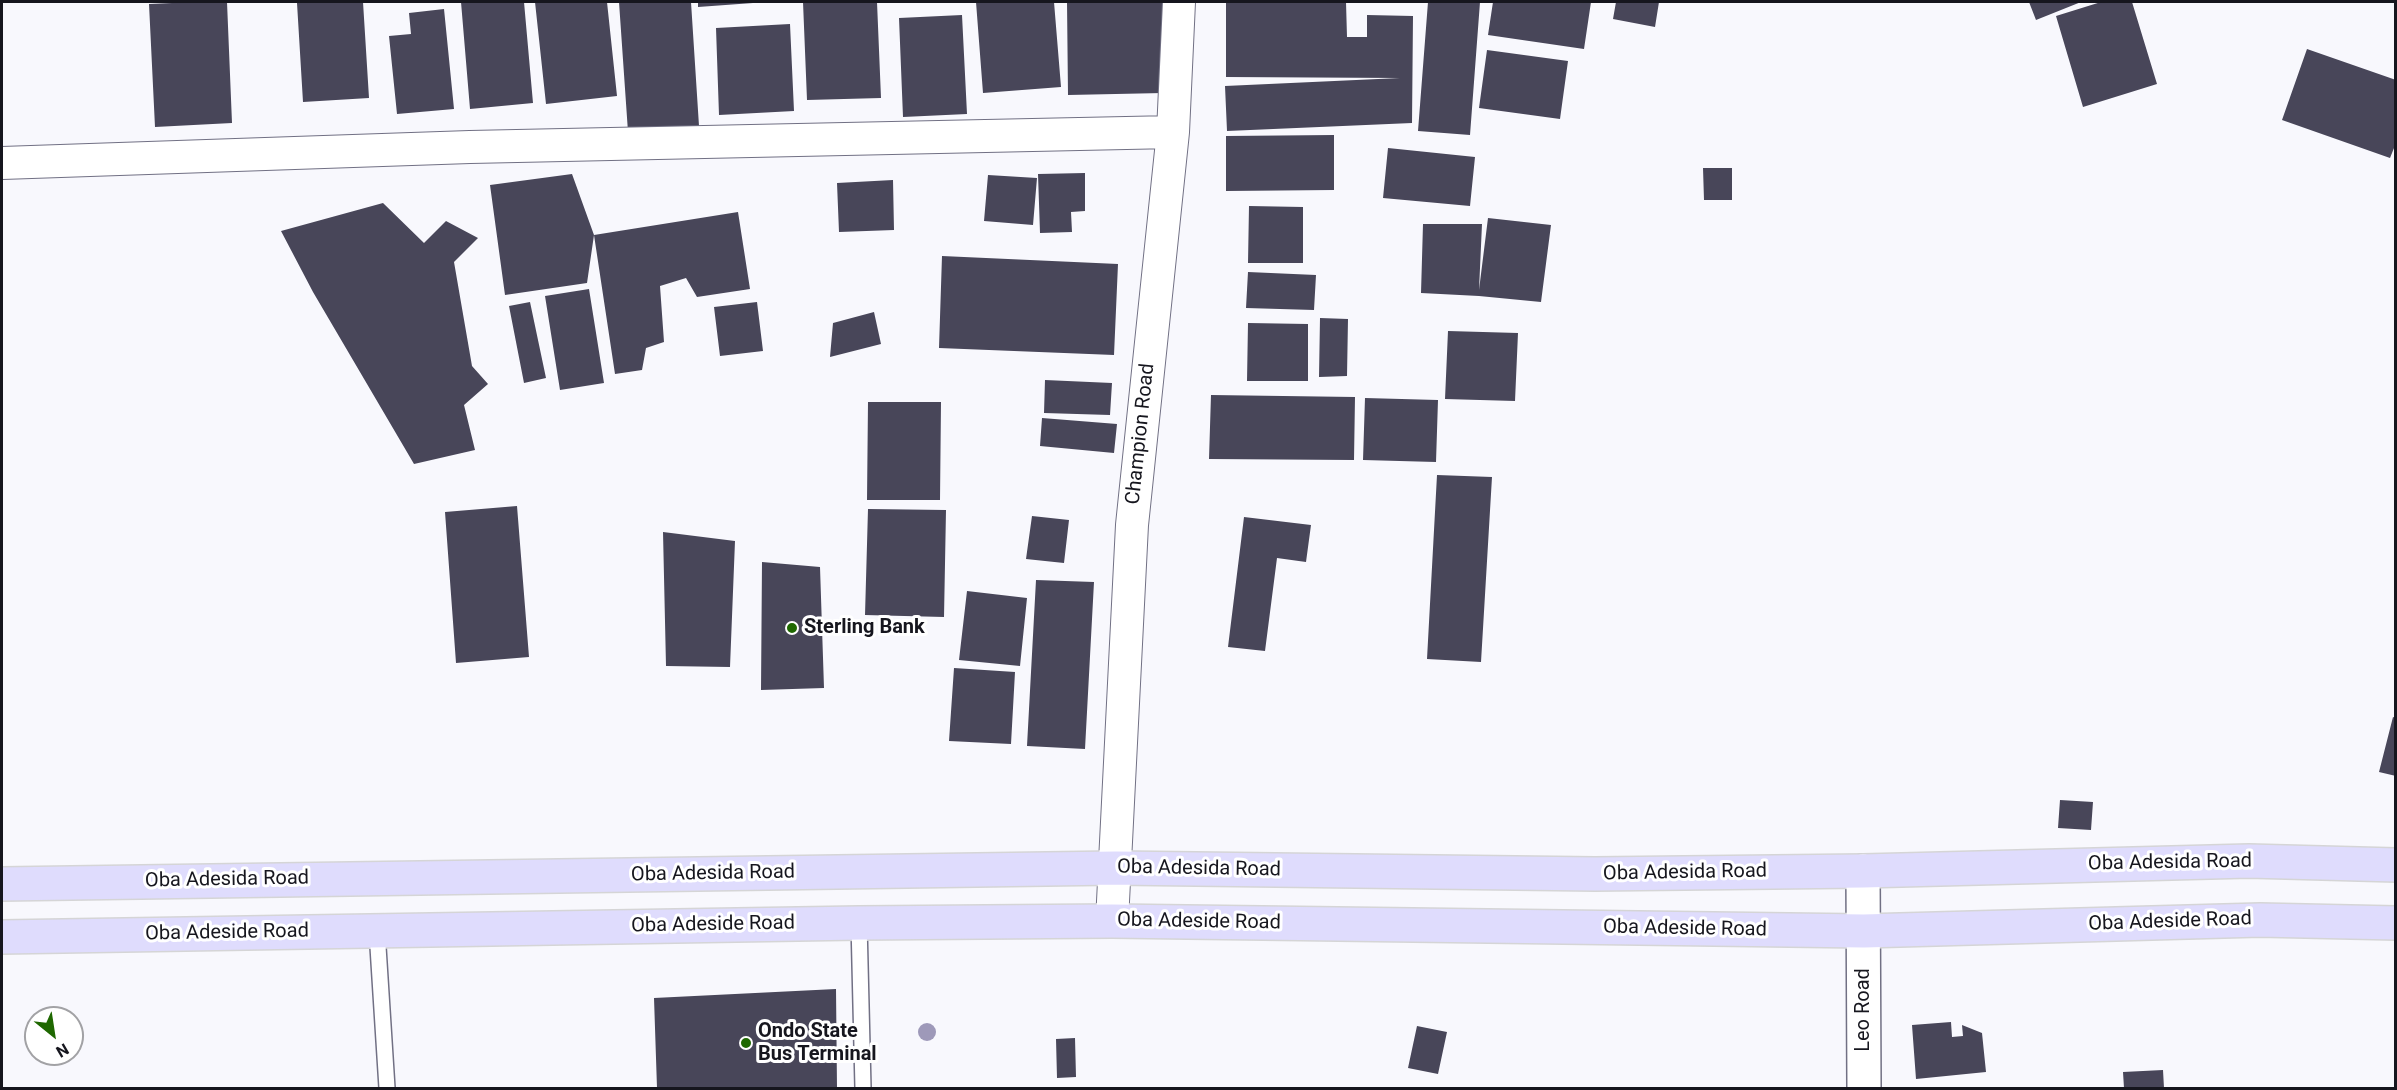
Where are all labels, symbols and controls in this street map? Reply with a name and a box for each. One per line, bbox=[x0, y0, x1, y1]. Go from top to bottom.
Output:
street label: Champion Road bbox=[1122, 362, 1160, 506]
place label: Sterling Bank bbox=[804, 616, 925, 640]
marker: Sterling Bank bbox=[785, 621, 799, 635]
street label: Oba Adesida Road bbox=[2088, 850, 2252, 876]
street label: Oba Adesida Road bbox=[1117, 856, 1281, 882]
street label: Oba Adesida Road bbox=[1603, 860, 1767, 886]
street label: Oba Adesida Road bbox=[631, 861, 795, 887]
street label: Oba Adesida Road bbox=[145, 867, 309, 893]
street label: Oba Adeside Road bbox=[2088, 907, 2252, 937]
street label: Oba Adeside Road bbox=[1117, 909, 1281, 935]
street label: Oba Adeside Road bbox=[631, 912, 795, 938]
street label: Oba Adeside Road bbox=[1603, 916, 1767, 942]
street label: Oba Adeside Road bbox=[145, 920, 309, 946]
street label: Leo Road bbox=[1852, 968, 1876, 1052]
north arrow bbox=[24, 1006, 84, 1066]
place label: Ondo State Bus Terminal bbox=[758, 1020, 877, 1067]
marker: Ondo State Bus Terminal bbox=[739, 1036, 753, 1050]
text: N bbox=[53, 1039, 72, 1061]

